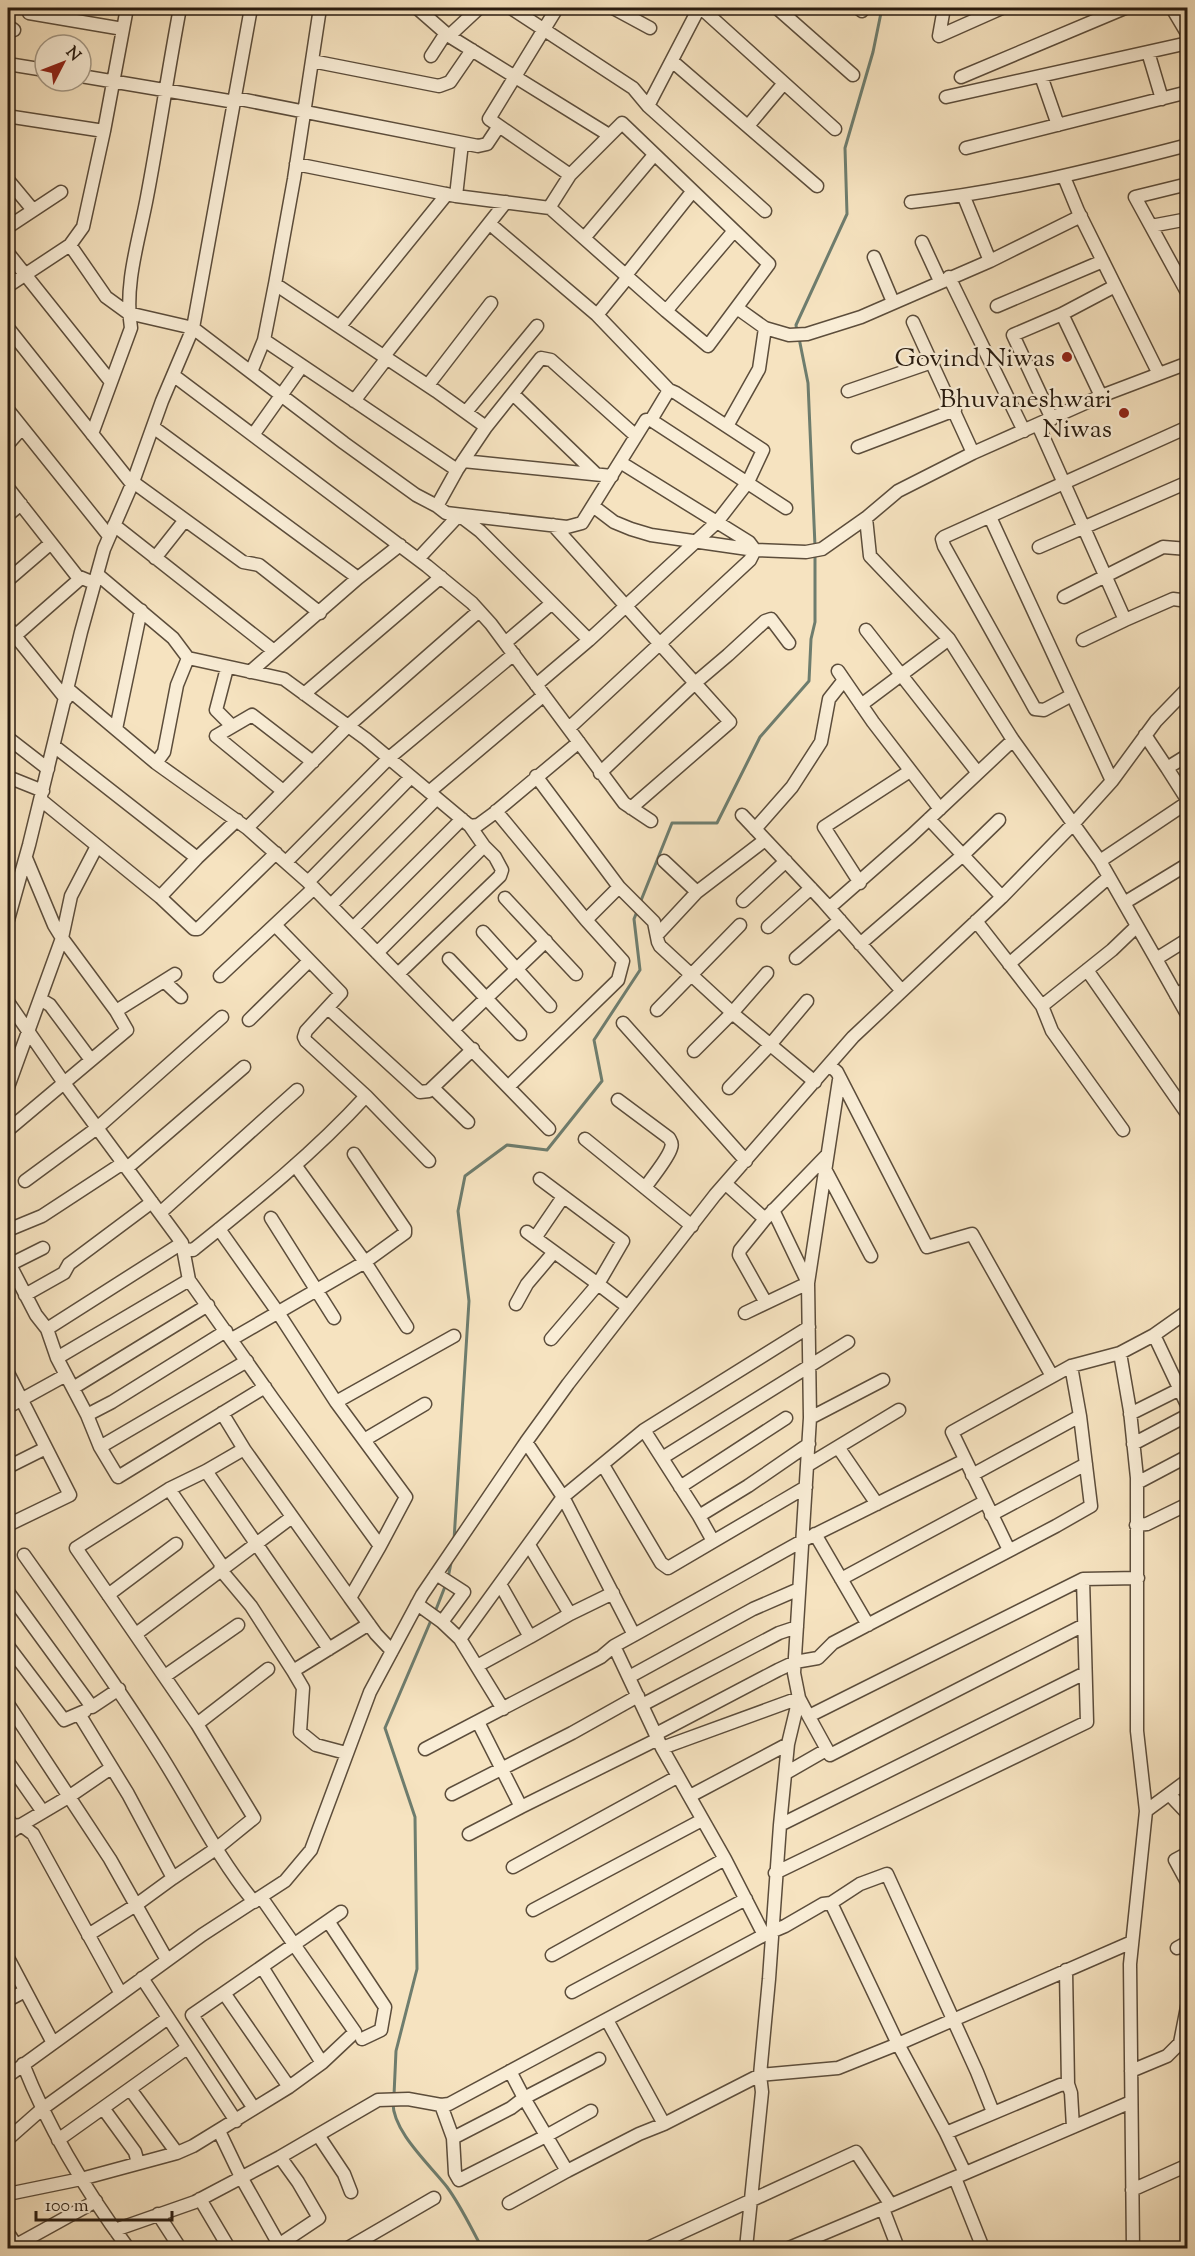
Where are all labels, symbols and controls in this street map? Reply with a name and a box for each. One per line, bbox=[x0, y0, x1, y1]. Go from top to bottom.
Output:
north arrow bbox=[33, 33, 93, 93]
text: N bbox=[59, 42, 85, 67]
place label: Govind Niwas bbox=[894, 341, 1055, 378]
marker: Govind Niwas bbox=[1060, 350, 1074, 364]
place label: Bhuvaneshwari Niwas bbox=[940, 382, 1112, 449]
marker: Bhuvaneshwari Niwas bbox=[1117, 406, 1131, 420]
scale bar bbox=[36, 2184, 172, 2222]
text: 100 m bbox=[45, 2194, 89, 2220]

